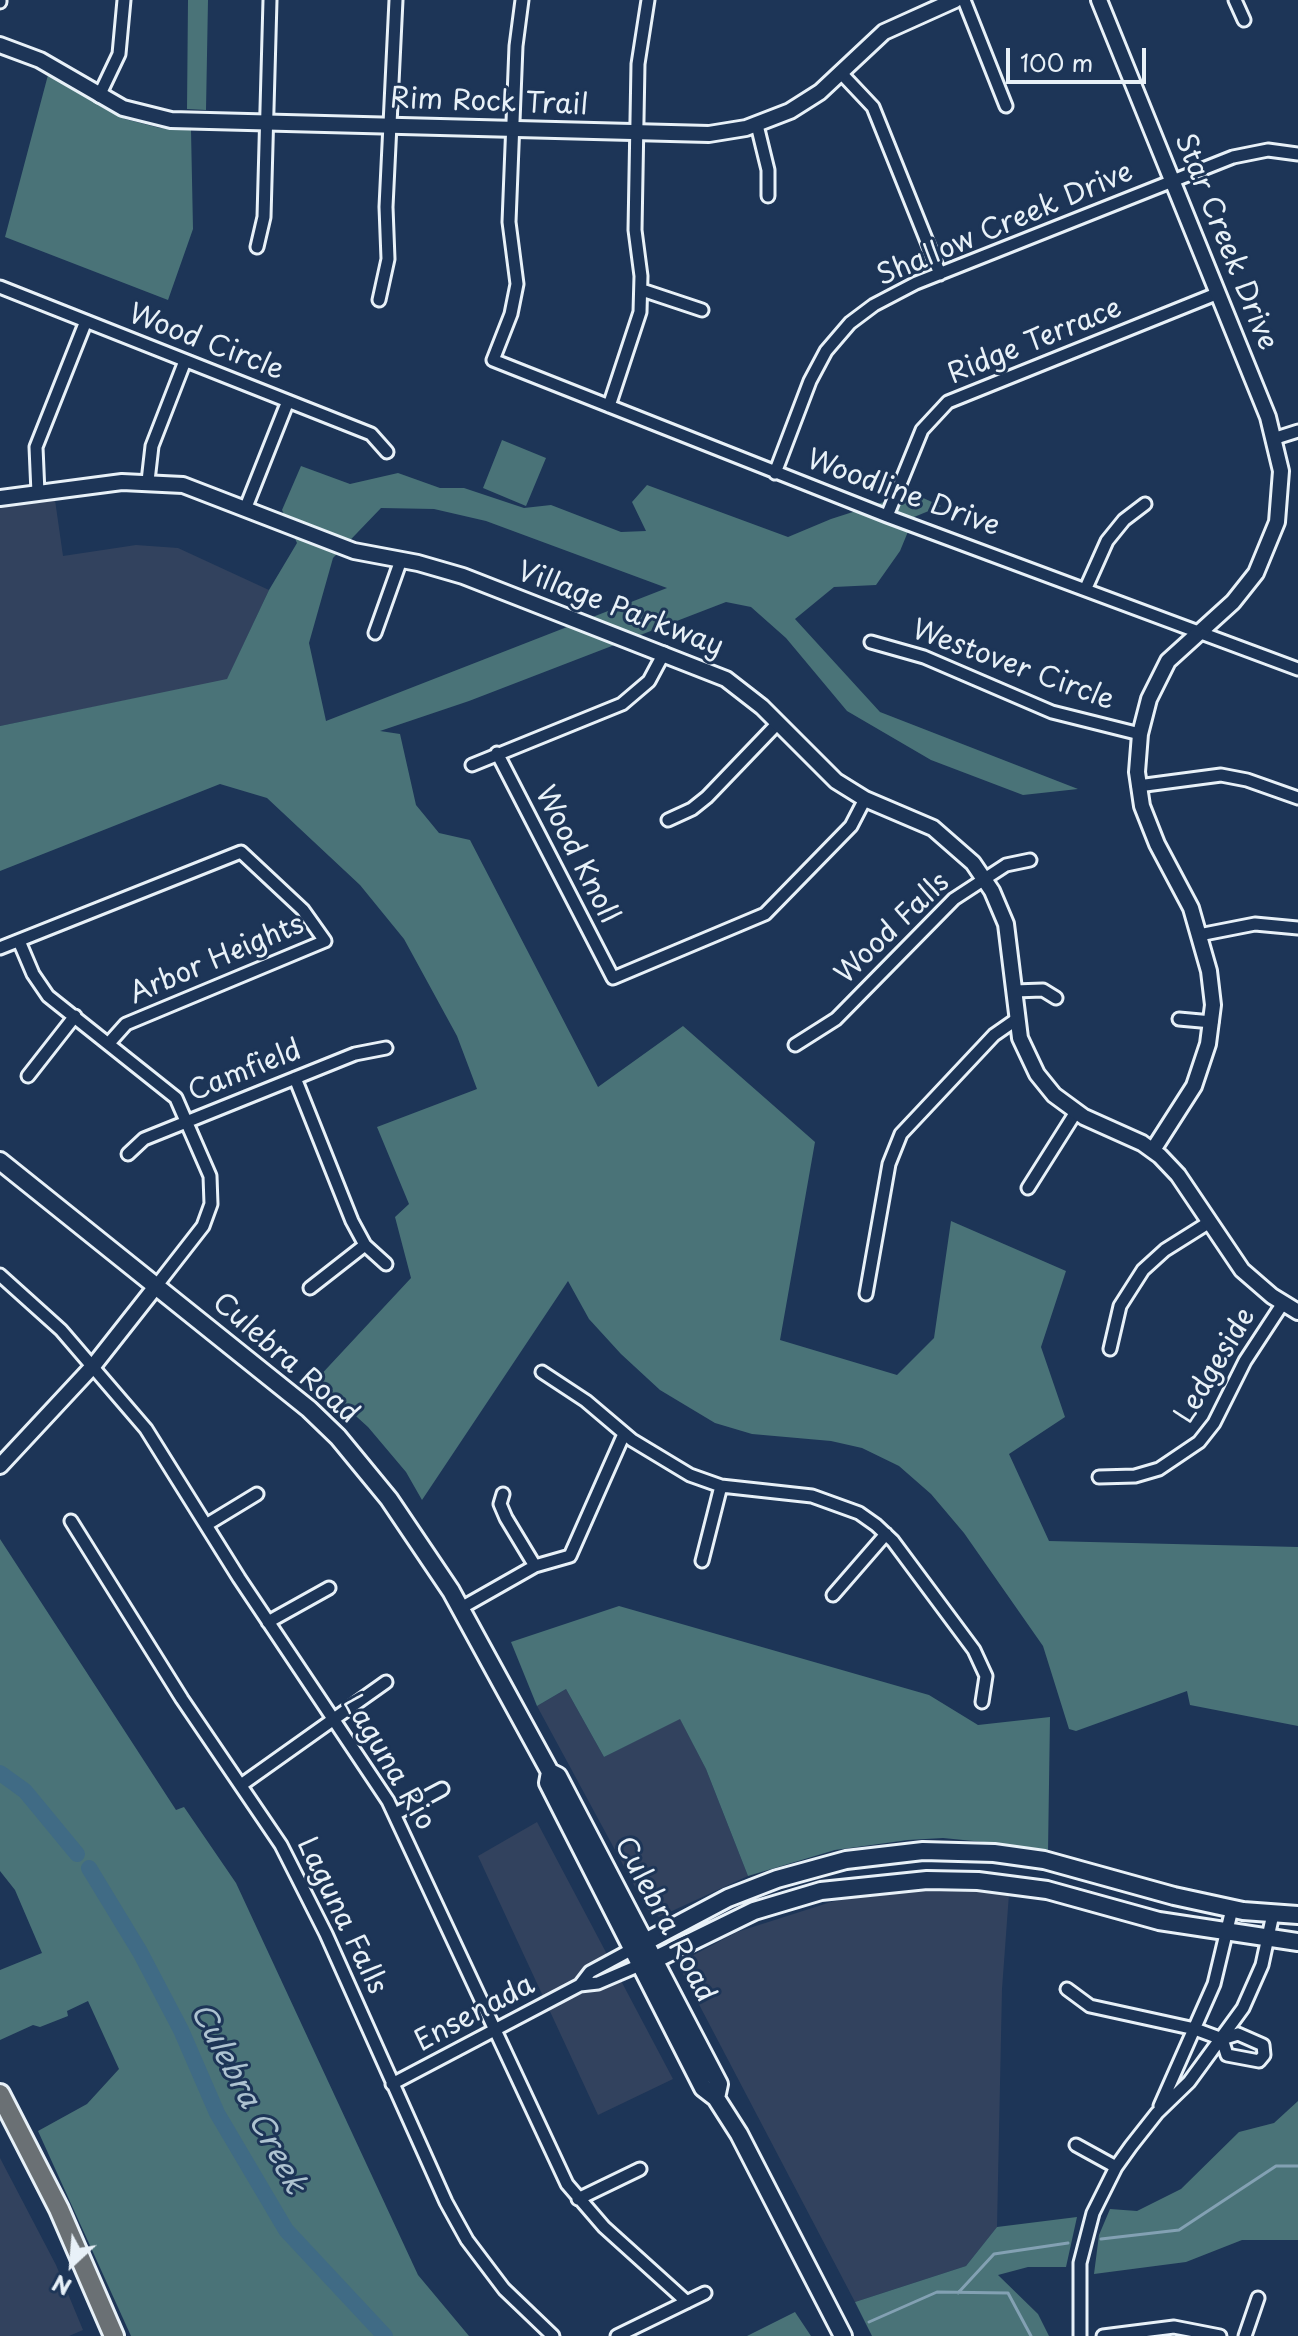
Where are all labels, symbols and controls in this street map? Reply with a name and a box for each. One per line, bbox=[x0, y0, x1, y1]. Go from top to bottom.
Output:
scale bar bbox=[1010, 32, 1150, 82]
text: 100 m bbox=[1020, 44, 1093, 80]
street label: Rim Rock Trail bbox=[389, 83, 589, 123]
street label: Star Creek Drive bbox=[1166, 129, 1284, 355]
street label: Shallow Creek Drive bbox=[872, 156, 1138, 294]
street label: Ridge Terrace bbox=[943, 292, 1127, 392]
street label: Wood Circle bbox=[123, 298, 289, 388]
street label: Woodline Drive bbox=[802, 443, 1004, 545]
street label: Village Parkway bbox=[512, 555, 728, 665]
street label: Westover Circle bbox=[907, 614, 1119, 718]
street label: Wood Knoll bbox=[527, 781, 625, 929]
street label: Wood Falls bbox=[829, 866, 957, 992]
street label: Arbor Heights bbox=[124, 908, 310, 1012]
street label: Camfield bbox=[184, 1034, 306, 1110]
street label: Culebra Road bbox=[205, 1286, 365, 1432]
street label: Ledgeside bbox=[1168, 1302, 1264, 1430]
street label: Laguna Rio bbox=[335, 1689, 441, 1837]
street label: Culebra Road bbox=[606, 1831, 722, 2009]
street label: Laguna Falls bbox=[289, 1832, 393, 2000]
street label: Ensenada bbox=[409, 1968, 541, 2060]
water label: Culebra Creek bbox=[182, 1997, 312, 2201]
north arrow bbox=[32, 2224, 112, 2304]
text: N bbox=[46, 2267, 76, 2305]

